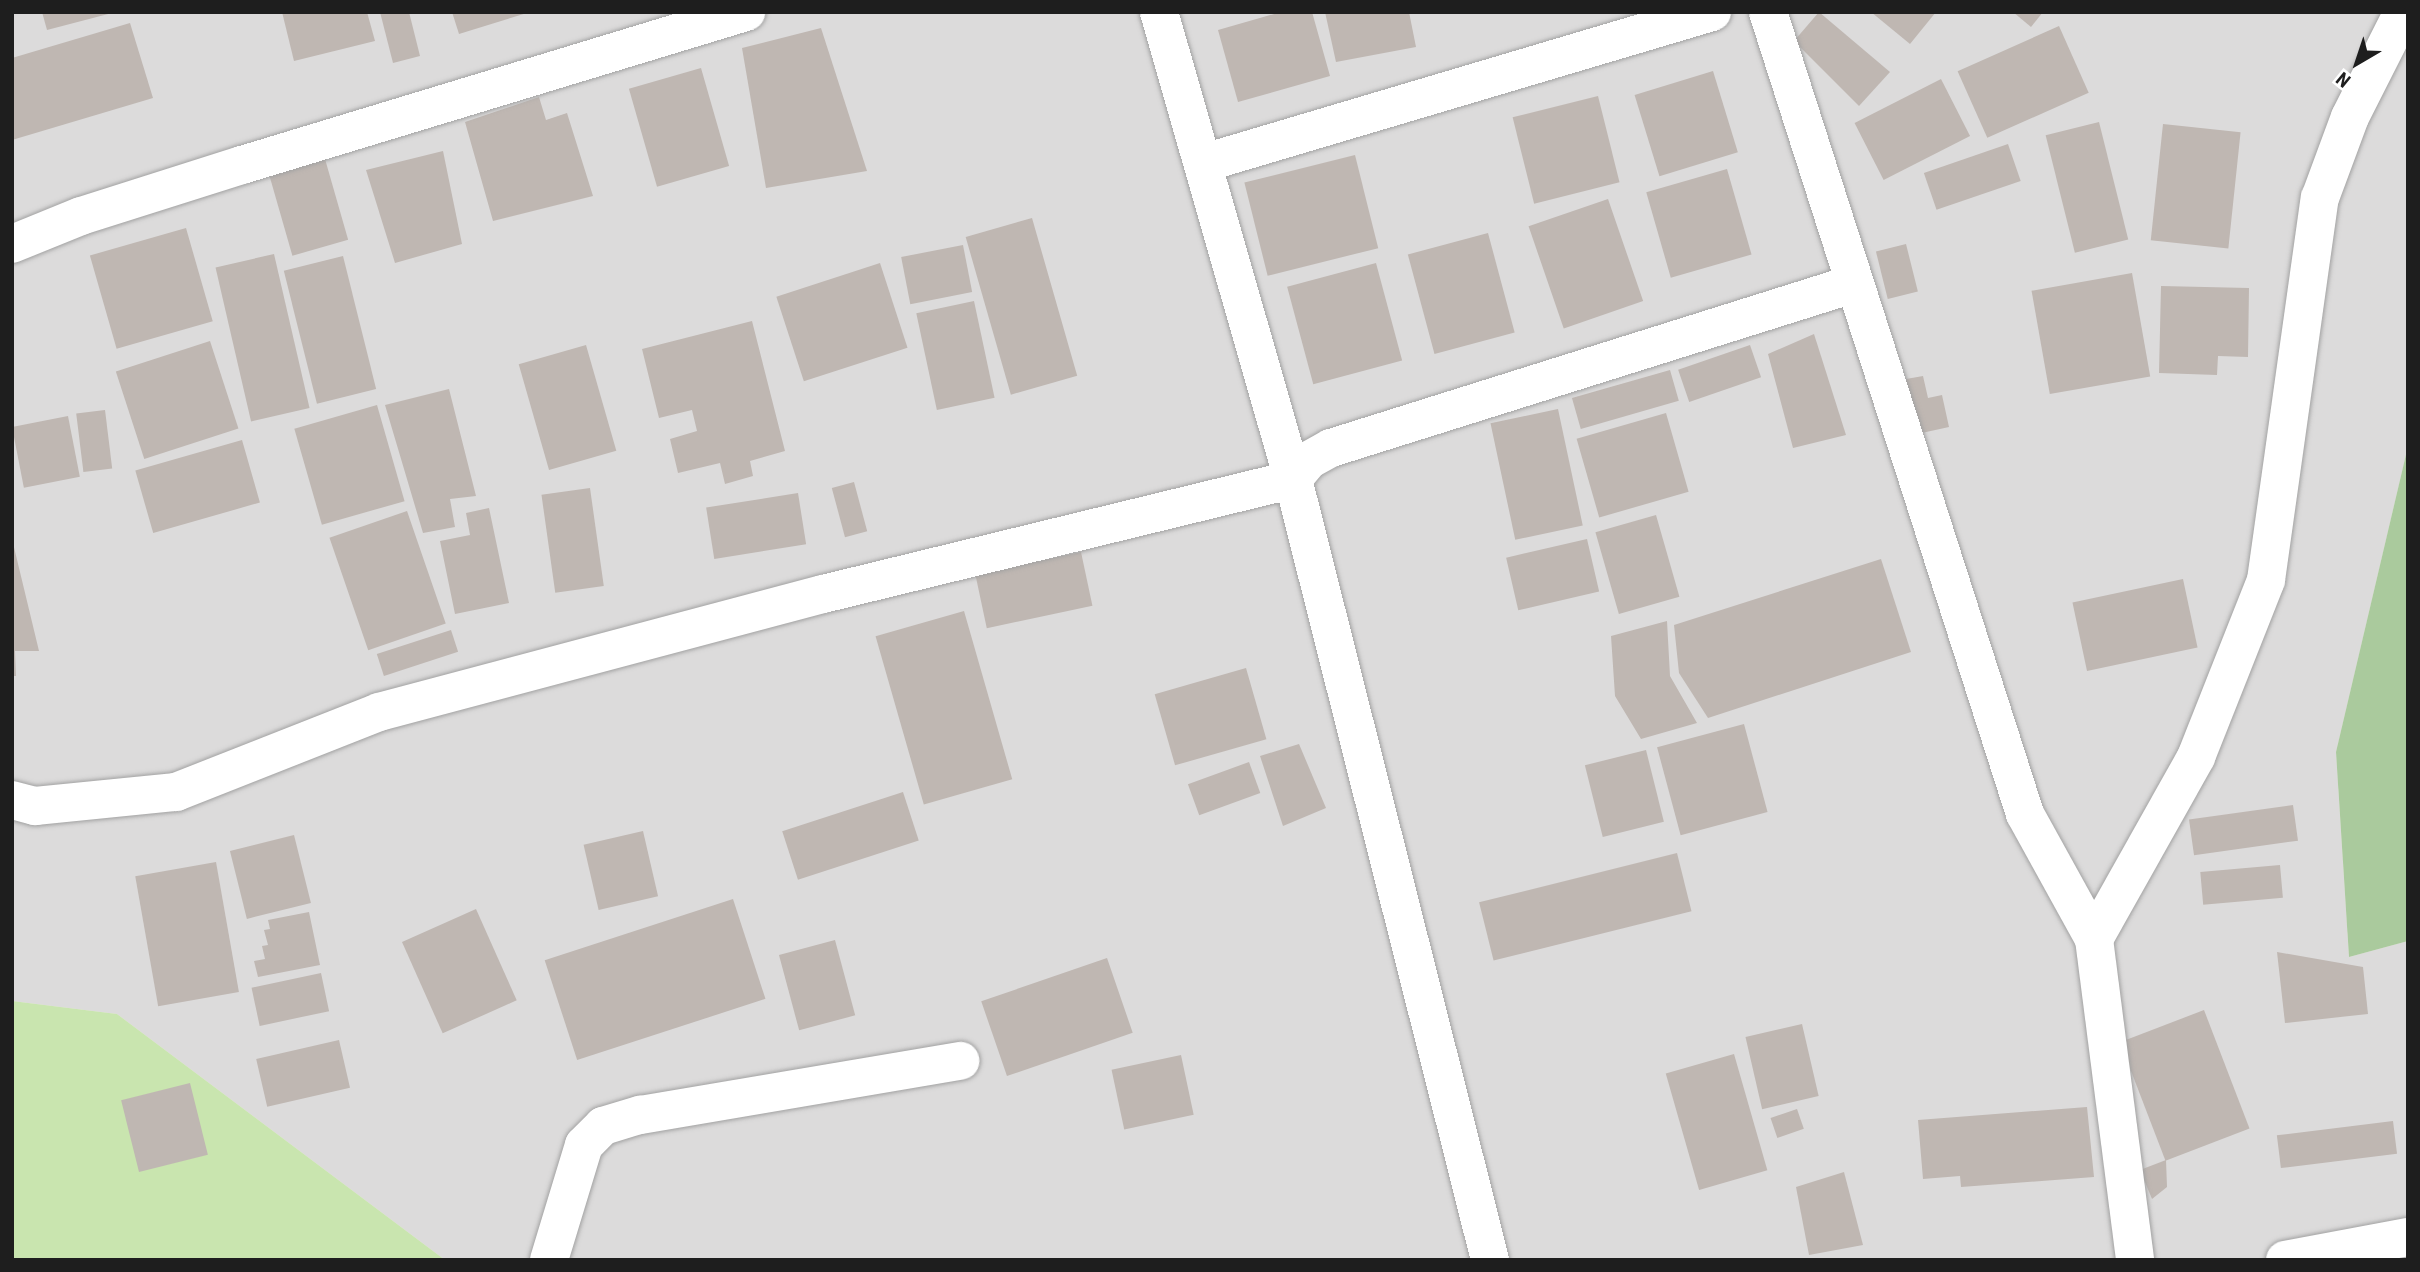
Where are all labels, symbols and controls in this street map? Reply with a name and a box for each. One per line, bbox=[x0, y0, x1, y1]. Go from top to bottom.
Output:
north arrow bbox=[2322, 28, 2392, 98]
text: N bbox=[2332, 67, 2355, 92]

